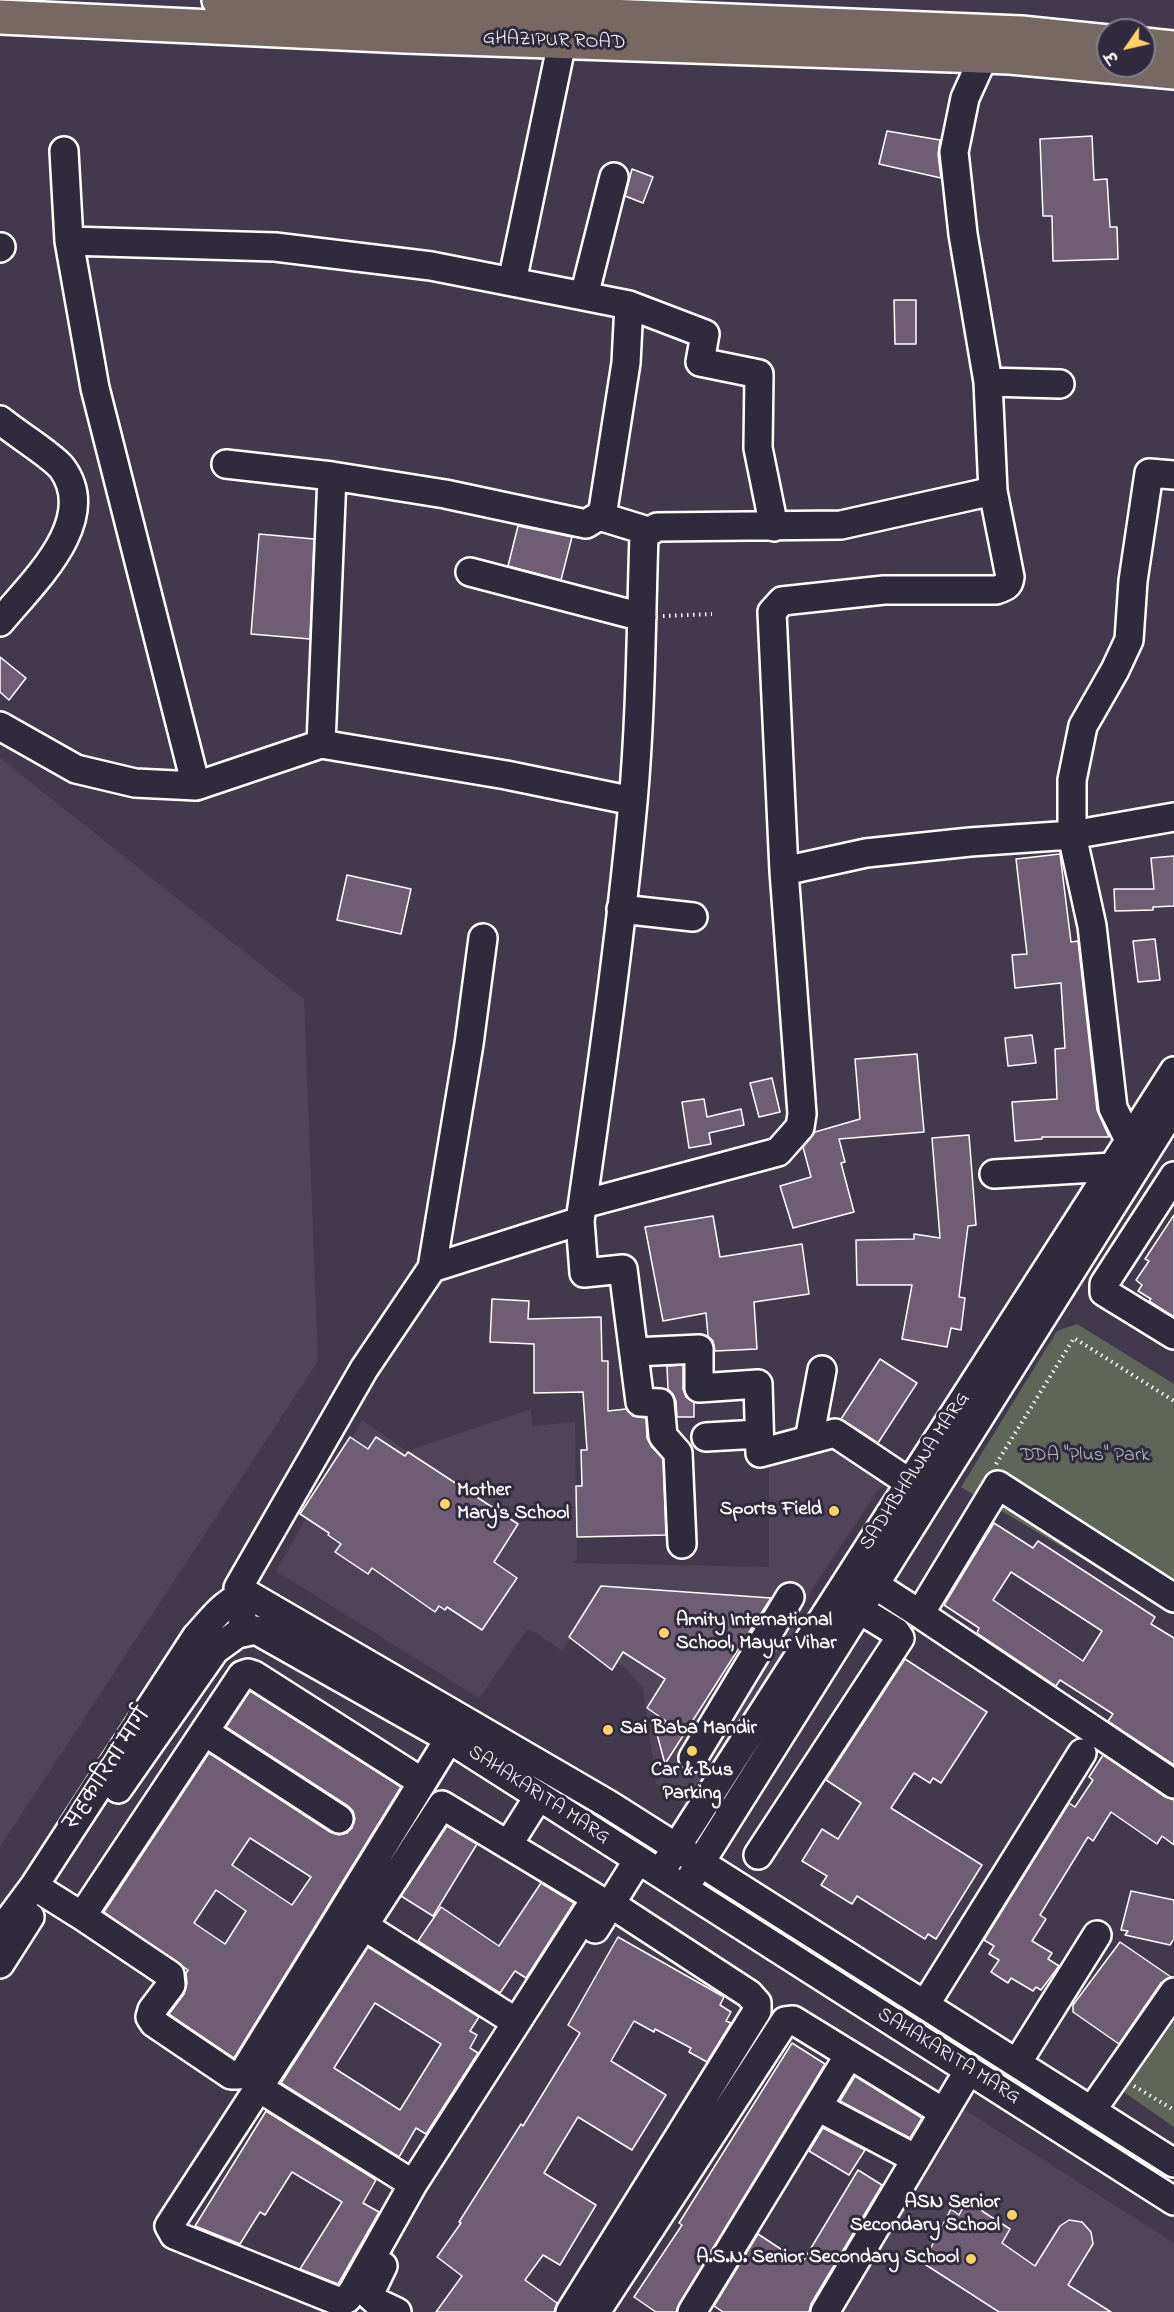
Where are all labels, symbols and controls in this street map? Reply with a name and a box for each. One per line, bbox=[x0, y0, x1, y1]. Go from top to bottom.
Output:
north arrow bbox=[1096, 18, 1156, 78]
street label: GHAZIPUR ROAD bbox=[482, 28, 626, 56]
text: उ bbox=[1100, 46, 1126, 68]
street label: SADHBHAWNA MARG bbox=[856, 1389, 976, 1555]
park label: DDA "Plus" Park bbox=[1020, 1445, 1150, 1469]
place label: Mother Mary's School bbox=[457, 1480, 569, 1527]
marker: Mother Mary's School bbox=[438, 1497, 452, 1511]
place label: Sports Field bbox=[720, 1499, 822, 1523]
marker: Sports Field bbox=[827, 1504, 841, 1518]
place label: Amity International School, Mayur Vihar bbox=[676, 1610, 836, 1657]
marker: Amity International School, Mayur Vihar bbox=[657, 1626, 671, 1640]
street label: सहकारिता मार्ग bbox=[61, 1705, 157, 1835]
place label: Sai Baba Mandir bbox=[620, 1718, 757, 1742]
marker: Sai Baba Mandir bbox=[601, 1723, 615, 1737]
street label: SAHAKARITA MARG bbox=[463, 1741, 613, 1851]
marker: Car & Bus Parking bbox=[685, 1744, 699, 1758]
place label: Car & Bus Parking bbox=[651, 1760, 733, 1807]
street label: SAHAKARITA MARG bbox=[872, 2003, 1024, 2111]
place label: ASN Senior Secondary School bbox=[850, 2192, 1000, 2239]
marker: ASN Senior Secondary School bbox=[1005, 2208, 1019, 2222]
place label: A.S.N. Senior Secondary School bbox=[696, 2247, 959, 2271]
marker: A.S.N. Senior Secondary School bbox=[964, 2252, 978, 2266]

